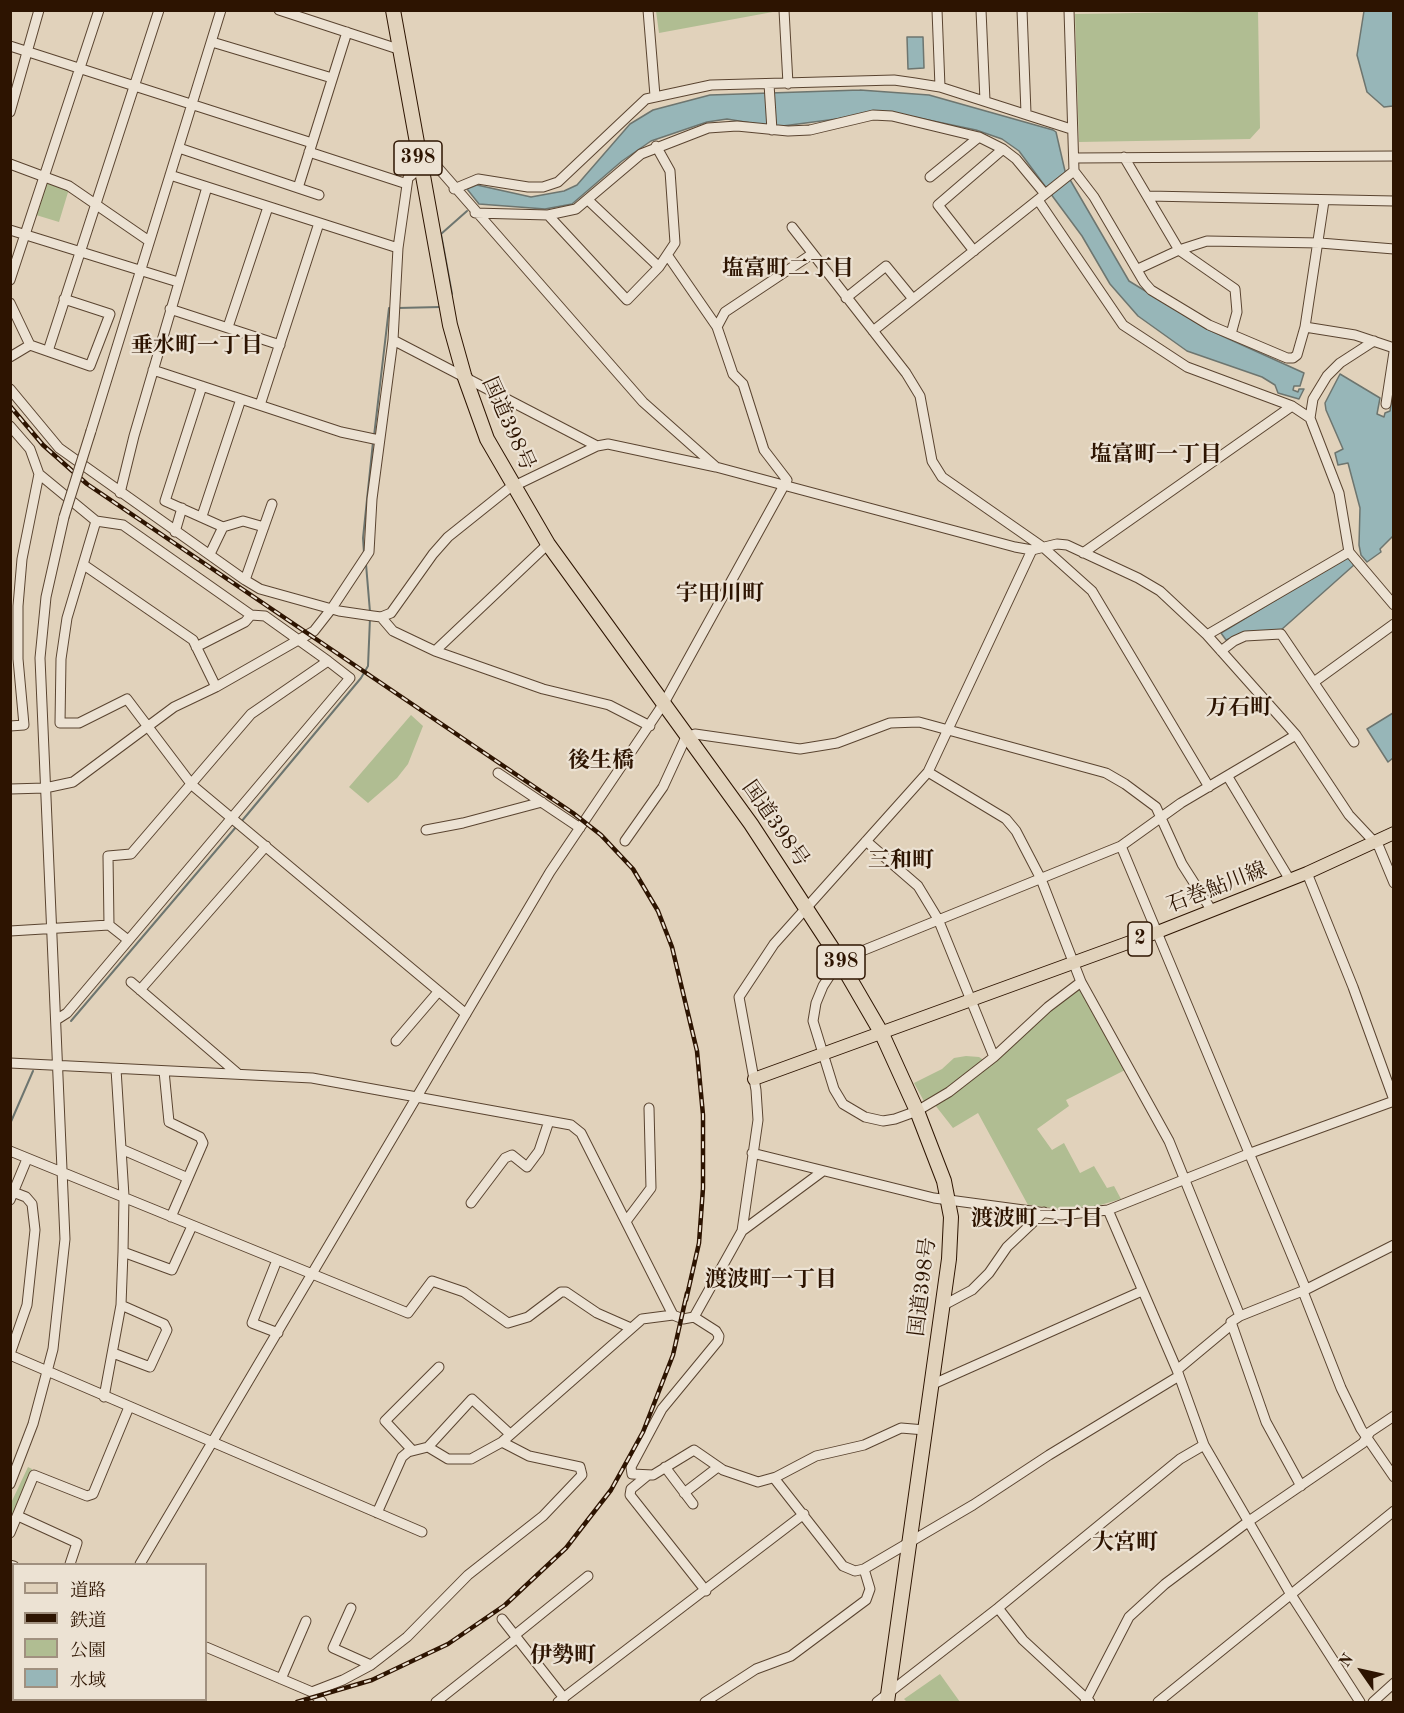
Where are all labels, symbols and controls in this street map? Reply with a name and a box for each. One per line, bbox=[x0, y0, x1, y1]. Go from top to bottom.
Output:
road number: 398 bbox=[394, 141, 442, 175]
district label: 塩富町二丁目 bbox=[722, 256, 854, 282]
district label: 垂水町一丁目 bbox=[131, 333, 263, 359]
street label: 国道398号 bbox=[476, 373, 540, 475]
district label: 塩富町一丁目 bbox=[1090, 442, 1222, 468]
district label: 宇田川町 bbox=[676, 581, 764, 607]
district label: 万石町 bbox=[1206, 695, 1272, 721]
district label: 後生橋 bbox=[568, 748, 634, 774]
street label: 国道398号 bbox=[736, 776, 814, 872]
district label: 三和町 bbox=[868, 848, 934, 874]
street label: 石巻鮎川線 bbox=[1163, 857, 1271, 919]
road number: 2 bbox=[1128, 922, 1152, 956]
road number: 398 bbox=[817, 945, 865, 979]
district label: 渡波町二丁目 bbox=[971, 1206, 1103, 1232]
street label: 国道398号 bbox=[904, 1236, 942, 1338]
district label: 渡波町一丁目 bbox=[705, 1267, 837, 1293]
district label: 大宮町 bbox=[1092, 1530, 1158, 1556]
legend bbox=[12, 1563, 207, 1701]
text: 道路 bbox=[70, 1582, 106, 1600]
text: 鉄道 bbox=[70, 1612, 106, 1630]
north arrow bbox=[1332, 1641, 1392, 1701]
text: 公園 bbox=[70, 1642, 106, 1660]
district label: 伊勢町 bbox=[530, 1643, 596, 1669]
text: N bbox=[1337, 1651, 1357, 1670]
text: 水域 bbox=[70, 1672, 106, 1690]

